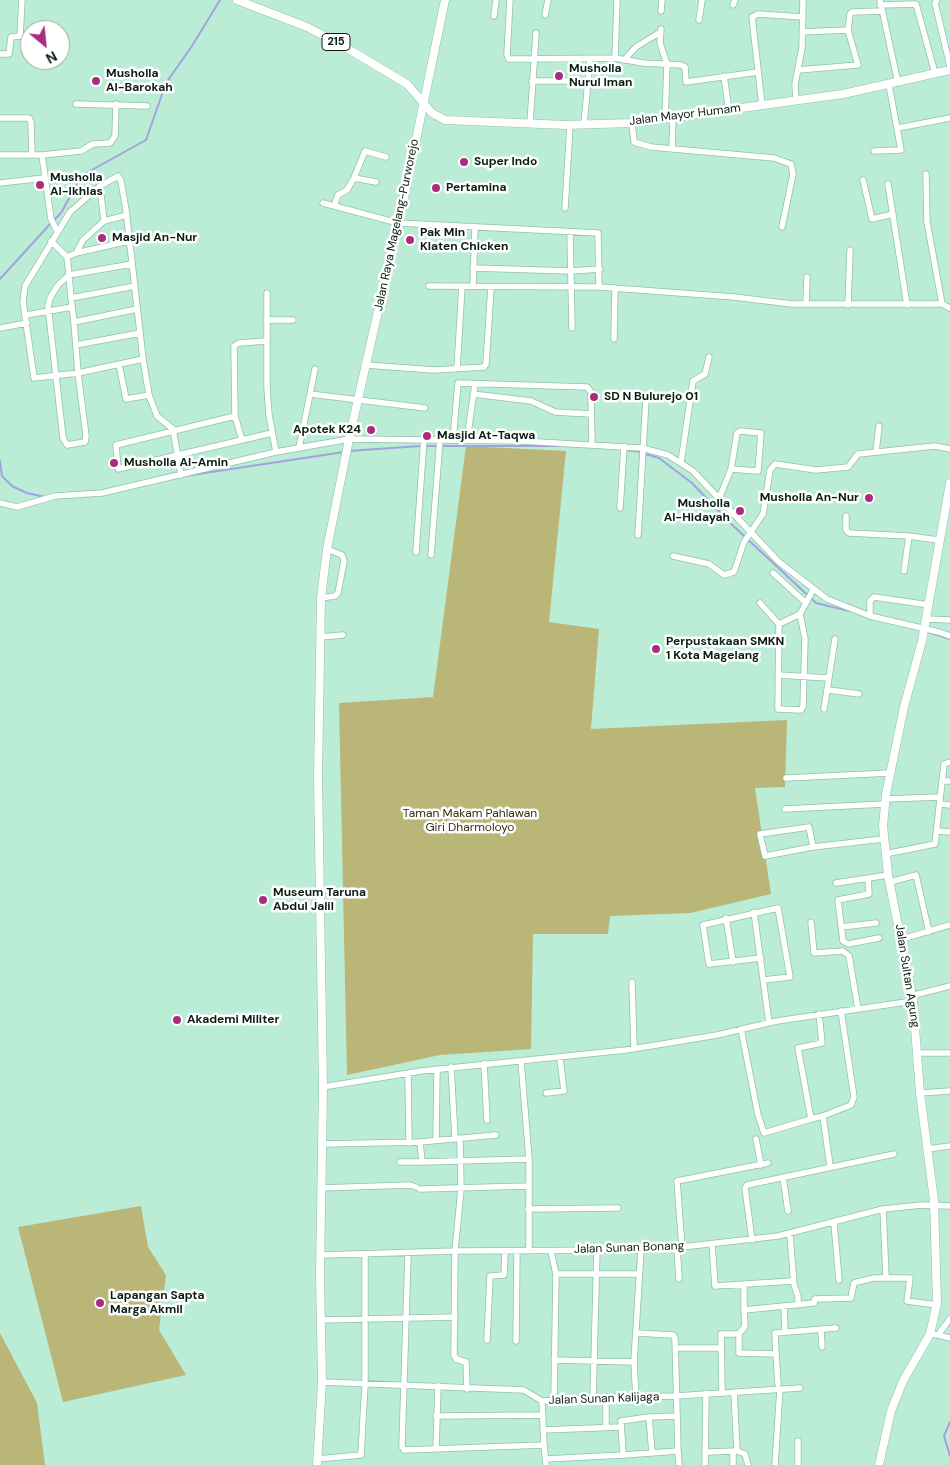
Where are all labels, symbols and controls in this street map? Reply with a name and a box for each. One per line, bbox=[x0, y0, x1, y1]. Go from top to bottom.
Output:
north arrow bbox=[20, 20, 70, 70]
road number: 215 bbox=[322, 34, 350, 51]
text: N bbox=[43, 47, 60, 68]
place label: Musholla Nurul Iman bbox=[569, 62, 632, 90]
place label: Musholla Al-Barokah bbox=[106, 67, 173, 95]
marker: Musholla Nurul Iman bbox=[553, 70, 565, 82]
marker: Musholla Al-Barokah bbox=[90, 75, 102, 87]
street label: Jalan Mayor Humam bbox=[629, 101, 741, 129]
street label: Jalan Raya Magelang-Purworejo bbox=[372, 138, 422, 312]
place label: Super Indo bbox=[474, 155, 537, 169]
marker: Super Indo bbox=[458, 156, 470, 168]
place label: Musholla Al-Ikhlas bbox=[50, 171, 103, 199]
marker: Musholla Al-Ikhlas bbox=[34, 179, 46, 191]
place label: Pertamina bbox=[446, 181, 506, 195]
marker: Pertamina bbox=[430, 182, 442, 194]
place label: Pak Min Klaten Chicken bbox=[420, 226, 508, 254]
place label: Masjid An-Nur bbox=[112, 231, 197, 245]
marker: Masjid An-Nur bbox=[96, 232, 108, 244]
marker: Pak Min Klaten Chicken bbox=[404, 234, 416, 246]
place label: SD N Bulurejo 01 bbox=[604, 390, 698, 404]
marker: SD N Bulurejo 01 bbox=[588, 391, 600, 403]
place label: Apotek K24 bbox=[293, 423, 361, 437]
marker: Apotek K24 bbox=[365, 424, 377, 436]
place label: Masjid At-Taqwa bbox=[437, 429, 535, 443]
marker: Masjid At-Taqwa bbox=[421, 430, 433, 442]
place label: Musholla Al-Amin bbox=[124, 456, 228, 470]
marker: Musholla Al-Amin bbox=[108, 457, 120, 469]
place label: Musholla An-Nur bbox=[760, 491, 859, 505]
marker: Musholla An-Nur bbox=[863, 492, 875, 504]
place label: Musholla Al-Hidayah bbox=[664, 497, 730, 525]
marker: Musholla Al-Hidayah bbox=[734, 505, 746, 517]
place label: Perpustakaan SMKN 1 Kota Magelang bbox=[666, 635, 784, 663]
marker: Perpustakaan SMKN 1 Kota Magelang bbox=[650, 643, 662, 655]
park label: Taman Makam Pahlawan Giri Dharmoloyo bbox=[403, 807, 537, 835]
place label: Museum Taruna Abdul Jalil bbox=[273, 886, 366, 914]
marker: Museum Taruna Abdul Jalil bbox=[257, 894, 269, 906]
street label: Jalan Sultan Agung bbox=[892, 923, 922, 1029]
place label: Akademi Militer bbox=[187, 1013, 279, 1027]
marker: Akademi Militer bbox=[171, 1014, 183, 1026]
street label: Jalan Sunan Bonang bbox=[574, 1239, 684, 1257]
place label: Lapangan Sapta Marga Akmil bbox=[110, 1289, 205, 1317]
marker: Lapangan Sapta Marga Akmil bbox=[94, 1297, 106, 1309]
street label: Jalan Sunan Kalijaga bbox=[548, 1390, 660, 1408]

